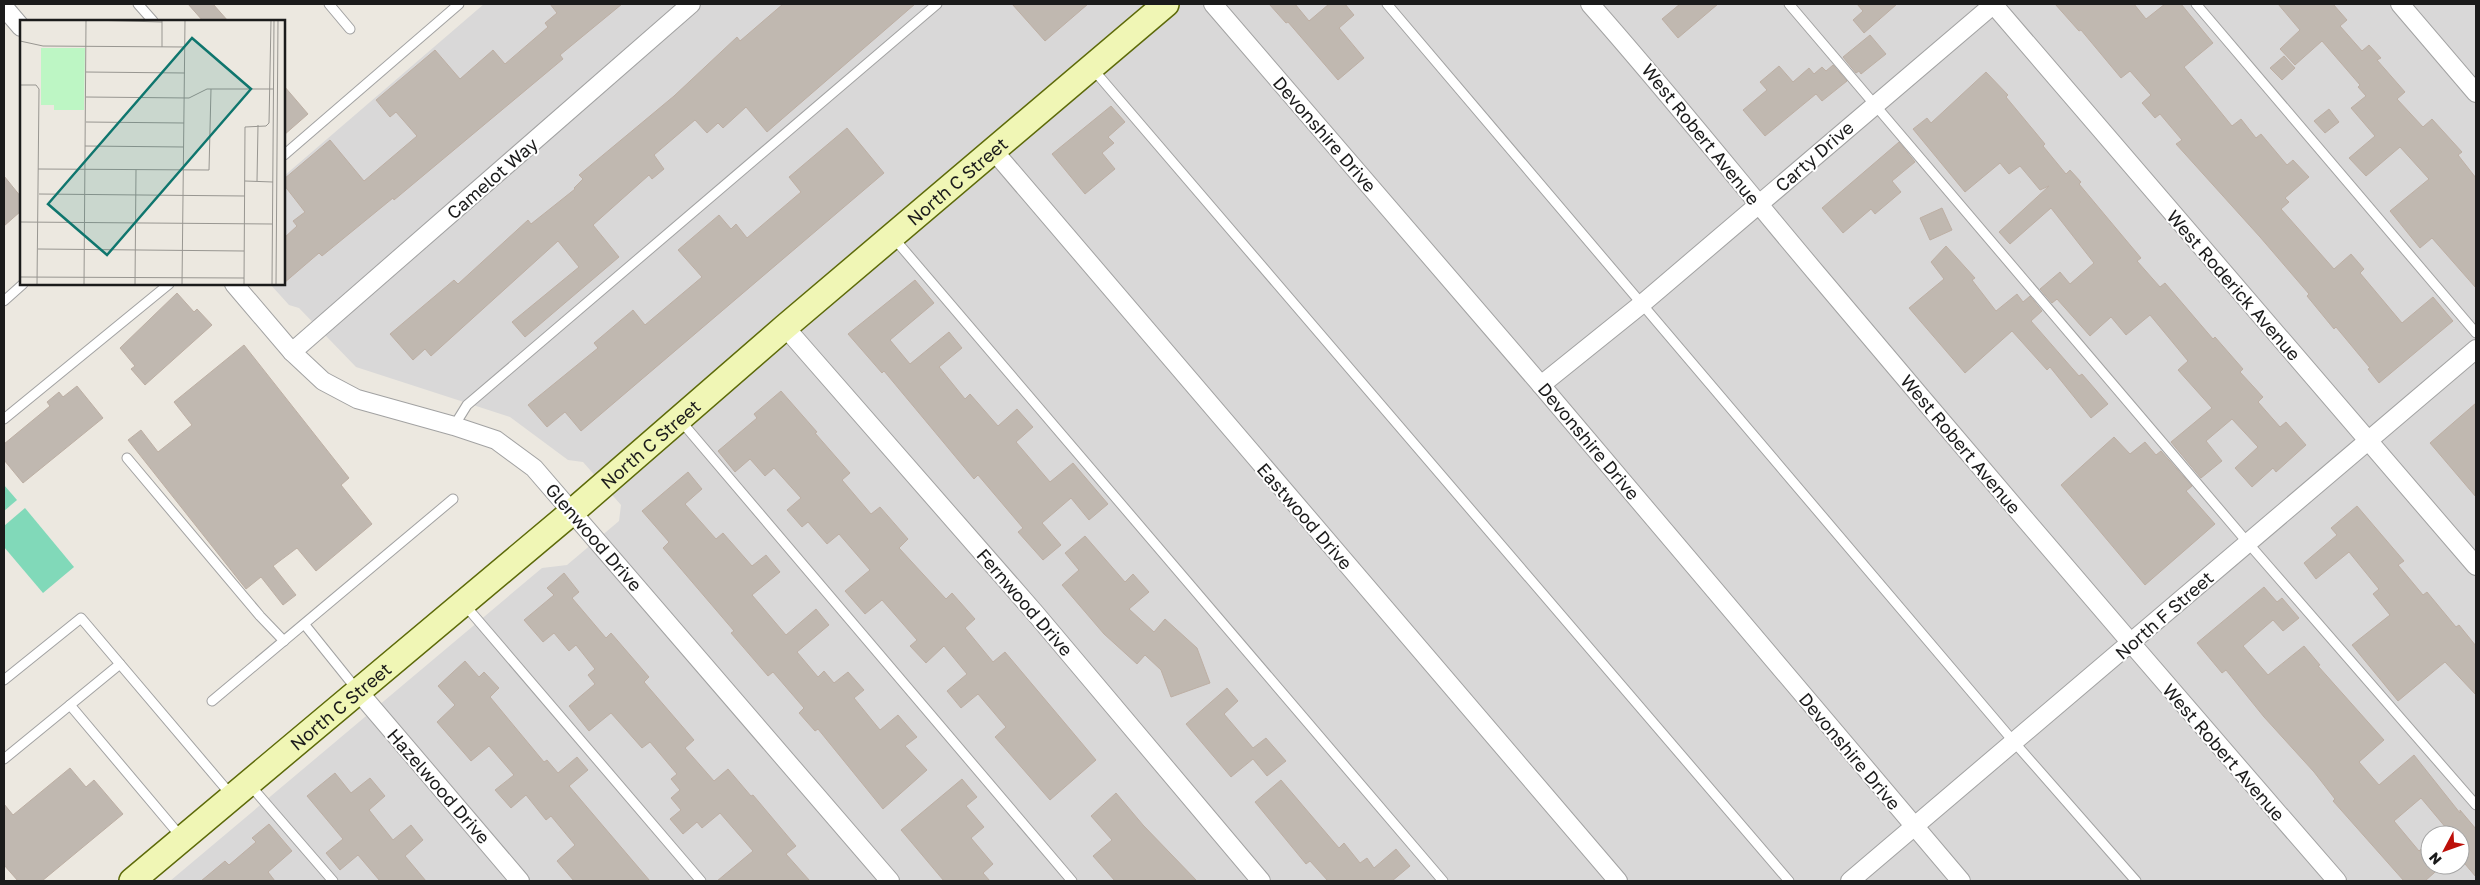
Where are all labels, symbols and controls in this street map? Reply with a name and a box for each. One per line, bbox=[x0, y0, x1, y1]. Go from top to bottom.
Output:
inset map bbox=[20, 20, 285, 285]
street label: West Robert Avenue bbox=[1637, 59, 1765, 209]
street label: Devonshire Drive bbox=[1269, 72, 1381, 196]
street label: Carty Drive bbox=[1770, 116, 1858, 196]
street label: North C Street bbox=[902, 132, 1012, 230]
street label: Camelot Way bbox=[442, 133, 542, 223]
street label: West Roderick Avenue bbox=[2163, 205, 2305, 365]
street label: West Robert Avenue bbox=[1896, 370, 2026, 518]
street label: Devonshire Drive bbox=[1534, 378, 1644, 504]
street label: North C Street bbox=[596, 395, 705, 493]
street label: Eastwood Drive bbox=[1253, 458, 1357, 574]
street label: Glenwood Drive bbox=[541, 479, 647, 595]
street label: Fernwood Drive bbox=[972, 544, 1078, 660]
street label: North F Street bbox=[2110, 566, 2218, 664]
street label: North C Street bbox=[286, 658, 395, 755]
street label: West Robert Avenue bbox=[2158, 679, 2290, 825]
street label: Devonshire Drive bbox=[1795, 688, 1905, 814]
street label: Hazelwood Drive bbox=[383, 724, 495, 848]
north arrow bbox=[2420, 825, 2470, 875]
text: N bbox=[2425, 849, 2445, 868]

